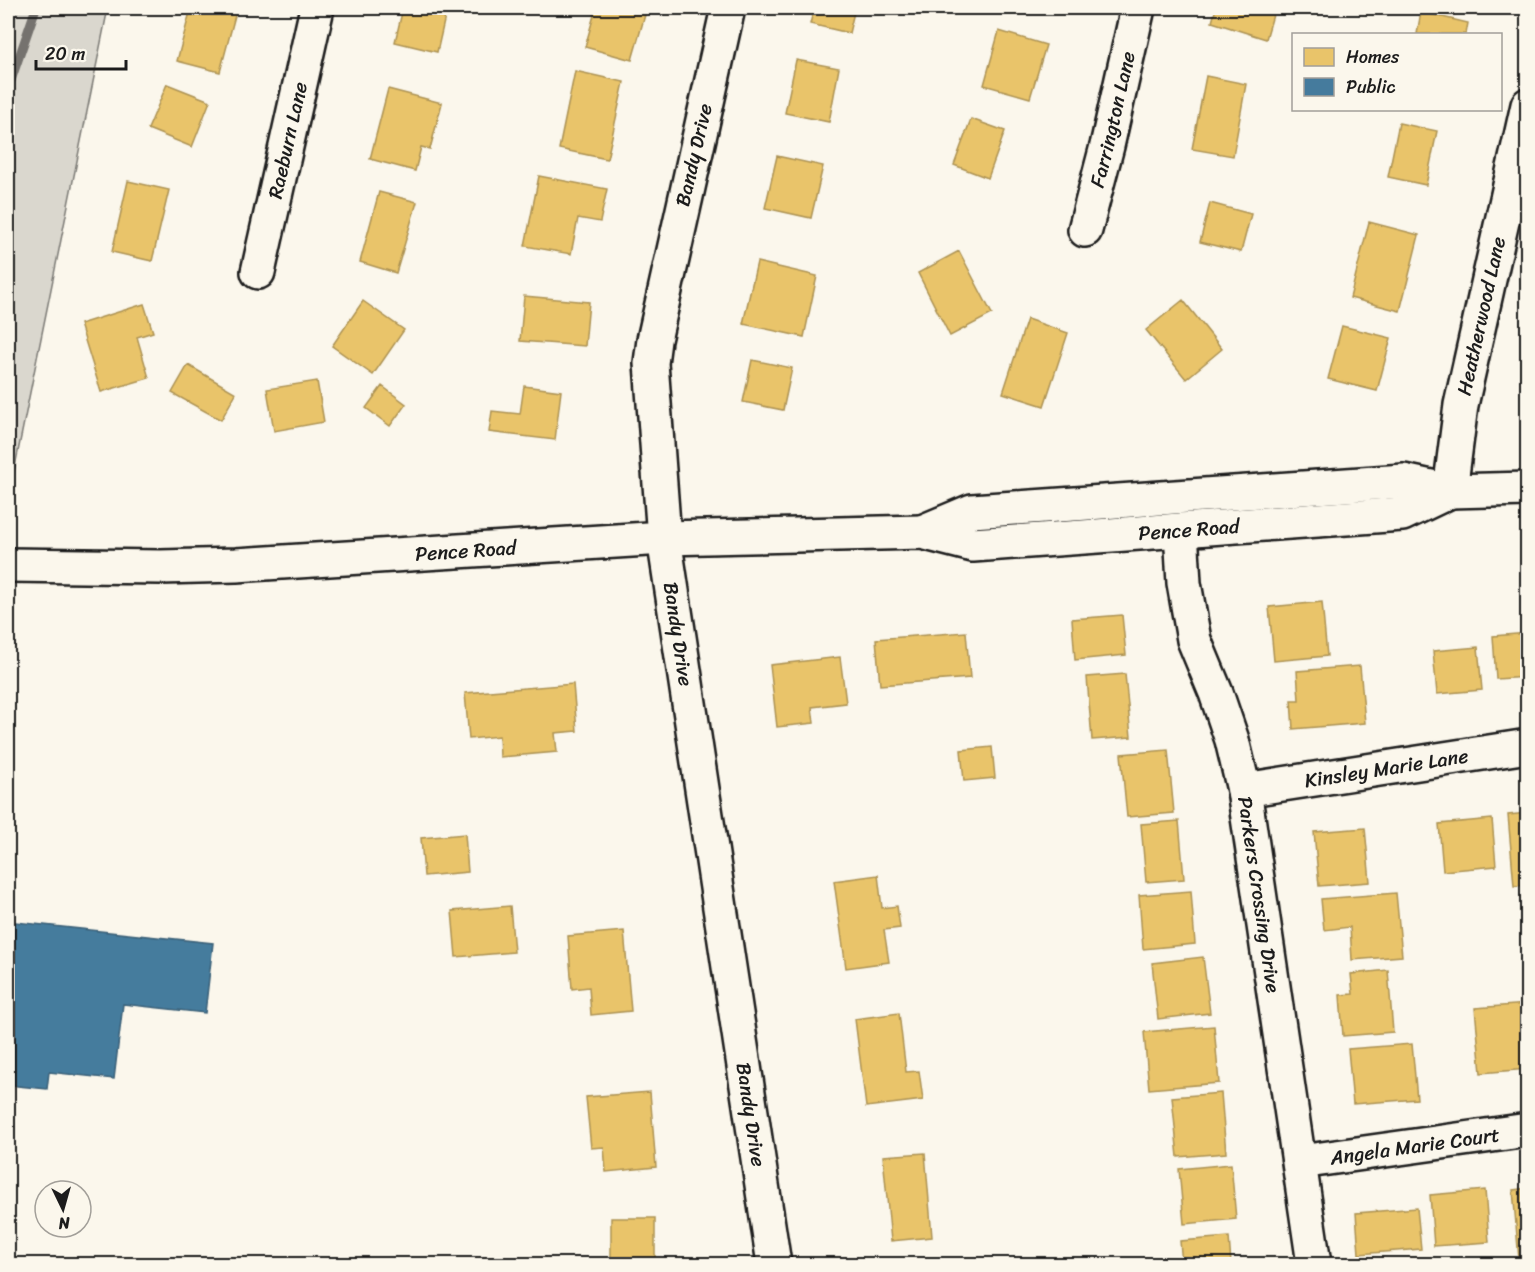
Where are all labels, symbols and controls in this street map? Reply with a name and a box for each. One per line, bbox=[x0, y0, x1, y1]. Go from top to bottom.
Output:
scale bar bbox=[36, 33, 126, 71]
legend bbox=[1292, 33, 1502, 111]
text: 20 m bbox=[45, 38, 85, 70]
text: Homes bbox=[1346, 41, 1400, 73]
street label: Farrington Lane bbox=[1079, 48, 1145, 191]
text: Public bbox=[1346, 71, 1396, 103]
street label: Raeburn Lane bbox=[257, 78, 317, 202]
street label: Bandy Drive bbox=[665, 100, 723, 210]
street label: Heatherwood Lane bbox=[1446, 233, 1516, 399]
street label: Pence Road bbox=[1137, 508, 1242, 551]
street label: Pence Road bbox=[414, 530, 519, 571]
street label: Bandy Drive bbox=[653, 580, 704, 688]
street label: Kinsley Marie Lane bbox=[1302, 738, 1471, 798]
street label: Parkers Crossing Drive bbox=[1228, 794, 1291, 995]
street label: Bandy Drive bbox=[726, 1060, 777, 1169]
street label: Angela Marie Court bbox=[1327, 1117, 1502, 1175]
north arrow bbox=[33, 1179, 93, 1239]
text: N bbox=[57, 1208, 72, 1238]

